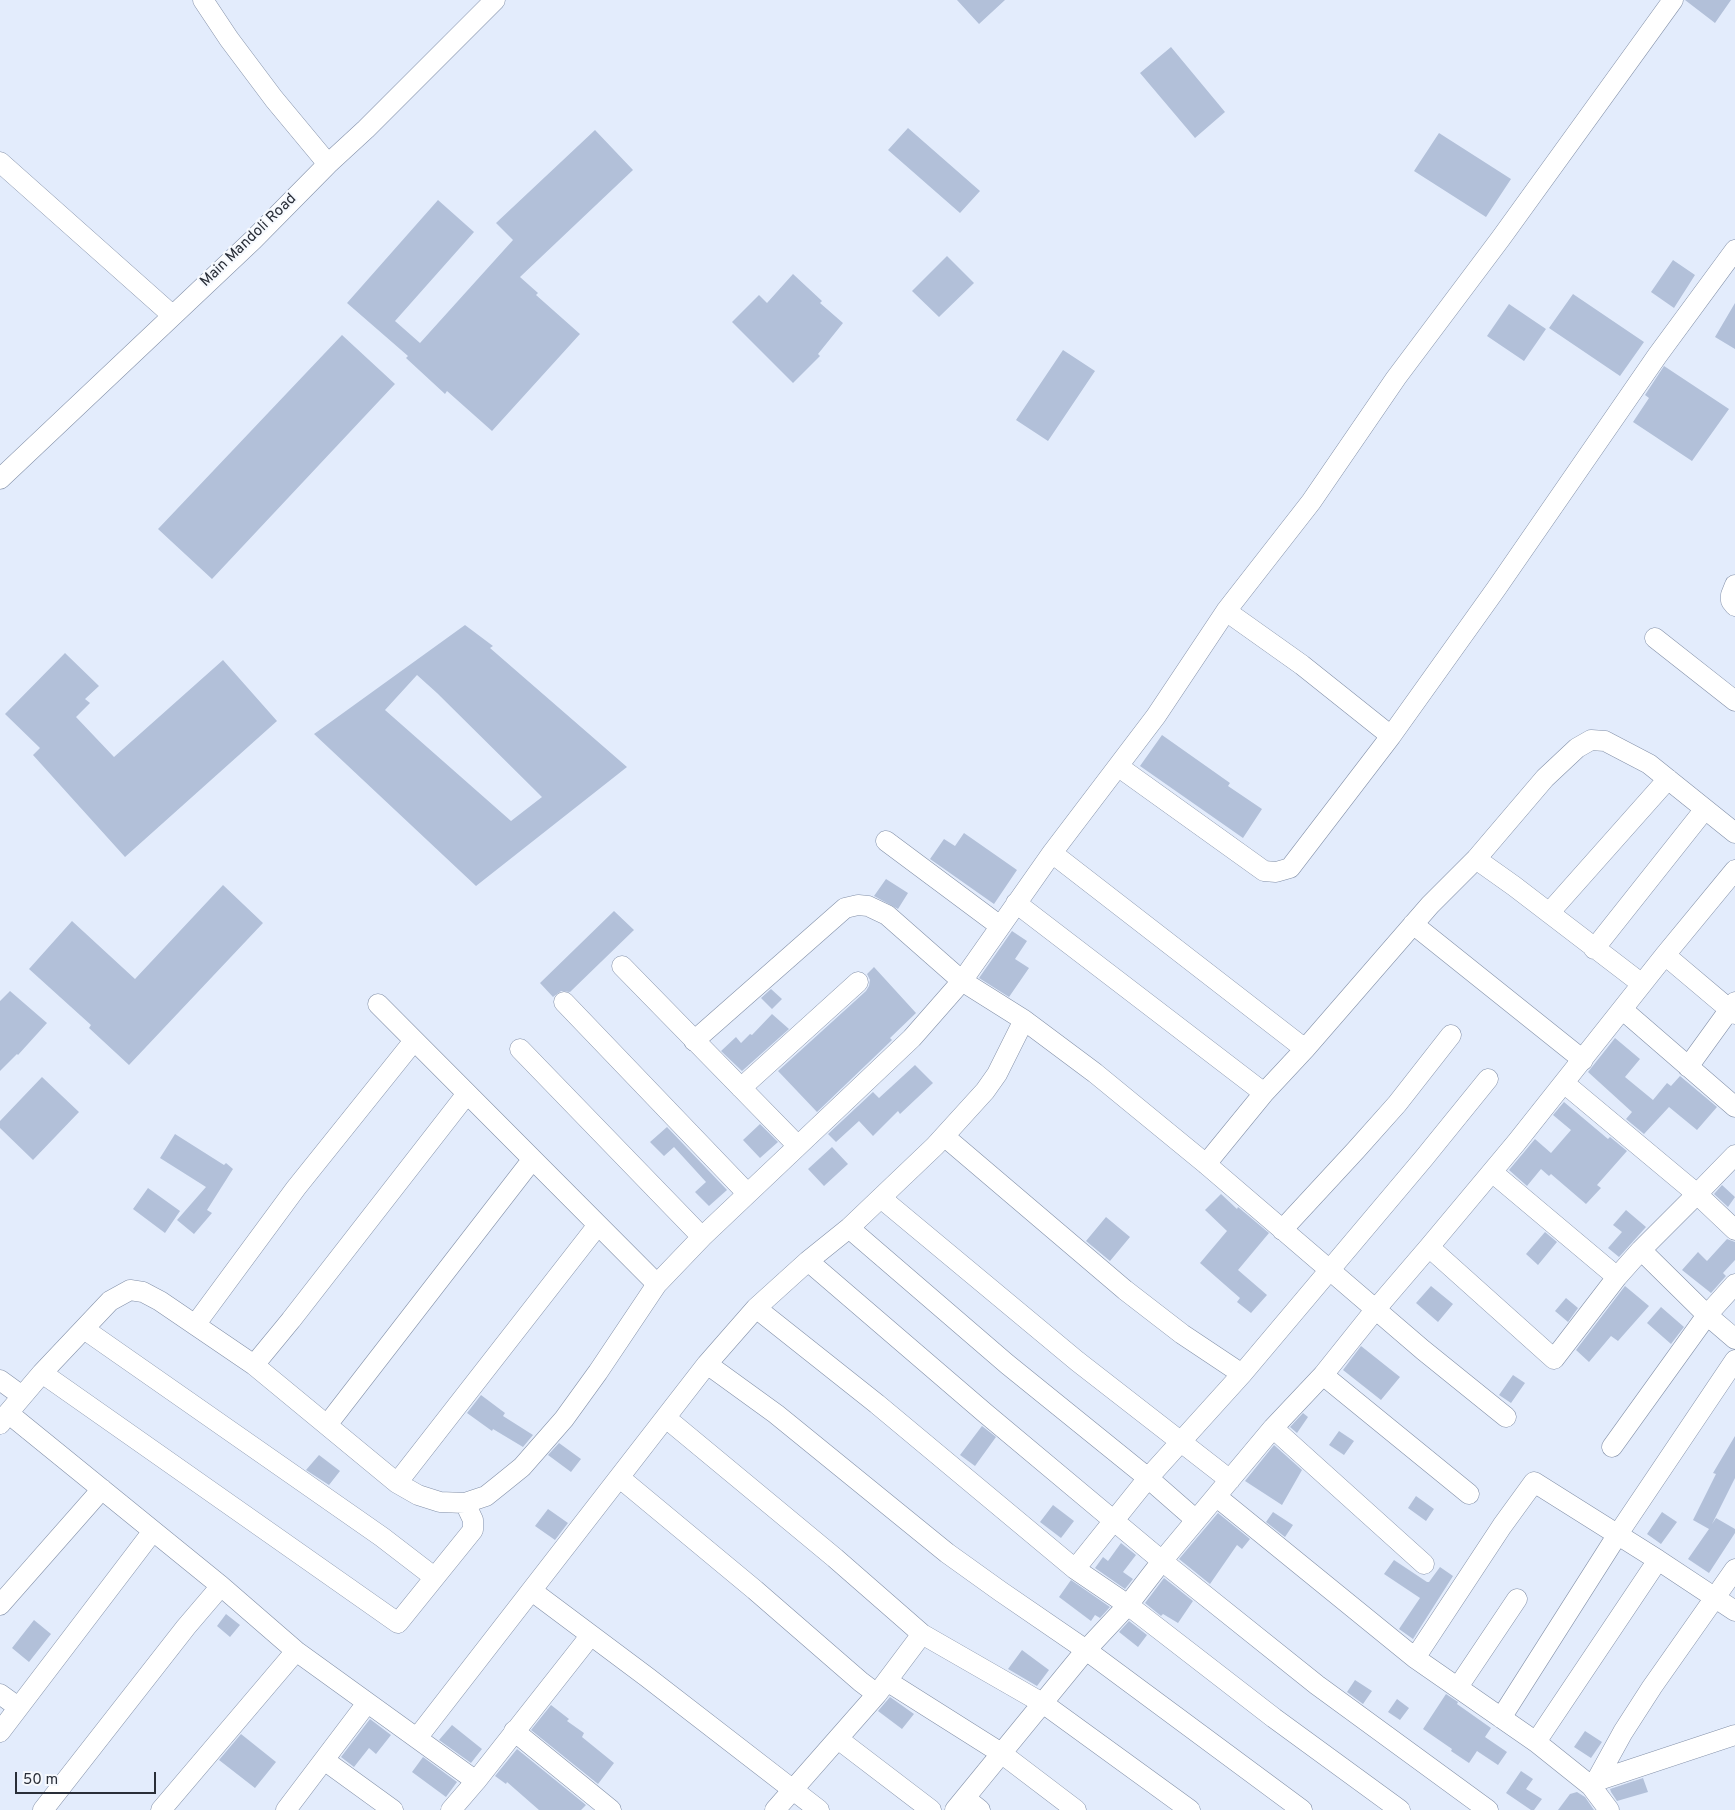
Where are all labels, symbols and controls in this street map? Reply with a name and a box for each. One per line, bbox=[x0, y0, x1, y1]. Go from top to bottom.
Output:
street label: Main Mandoli Road bbox=[197, 191, 301, 291]
scale bar bbox=[18, 1762, 159, 1794]
text: 50 m bbox=[23, 1771, 58, 1790]

